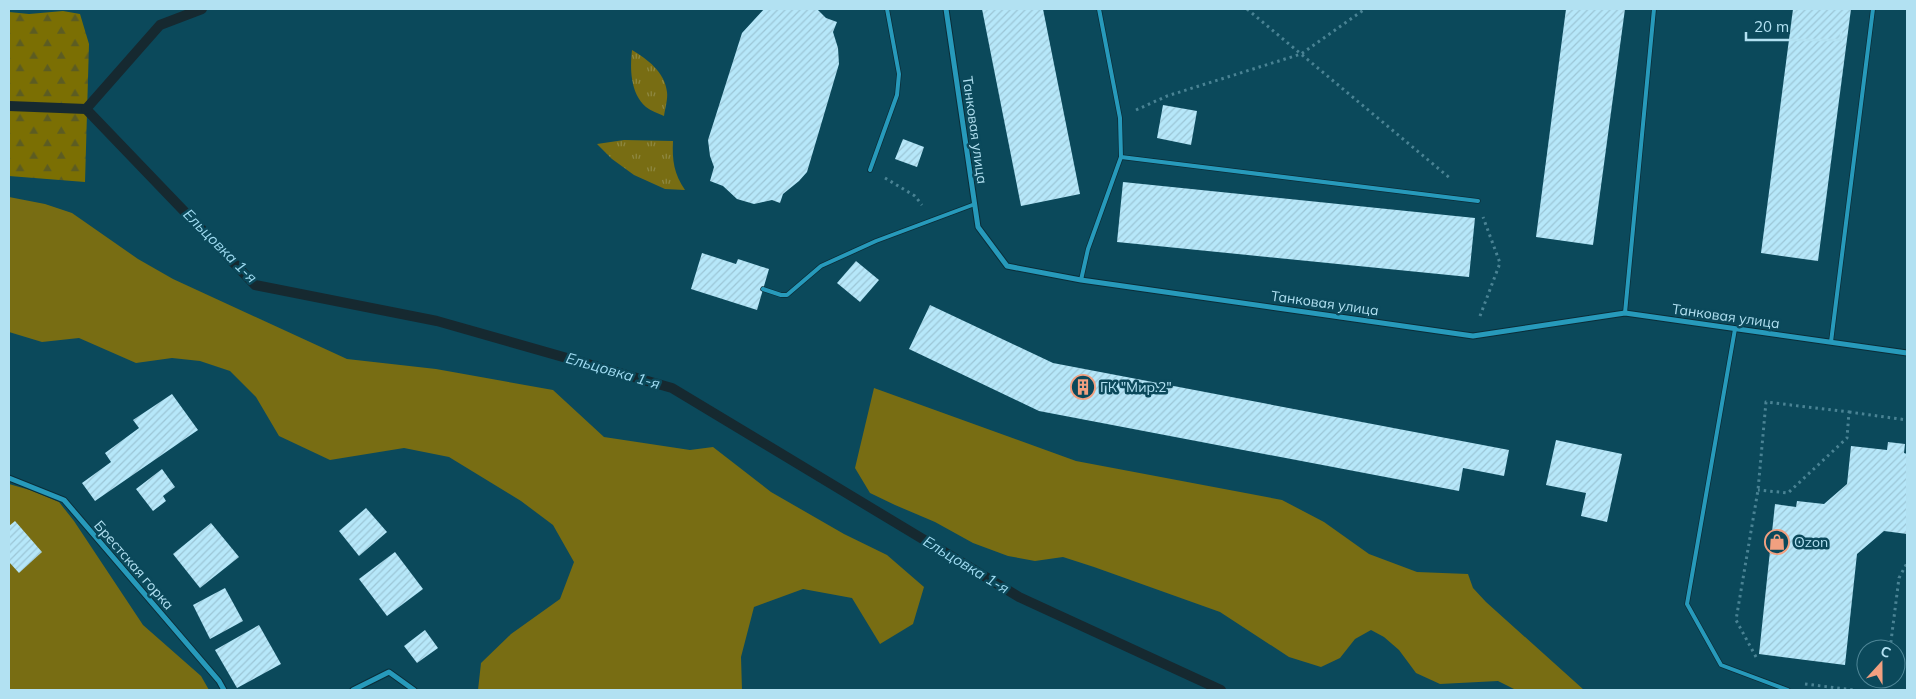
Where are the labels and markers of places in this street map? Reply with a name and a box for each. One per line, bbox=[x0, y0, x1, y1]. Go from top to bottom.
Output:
building icon: ГК "Мир.2" bbox=[1070, 374, 1096, 400]
place label: ГК "Мир.2" bbox=[1100, 378, 1172, 396]
shop icon: Ozon bbox=[1764, 529, 1790, 555]
place label: Ozon bbox=[1794, 533, 1828, 551]

